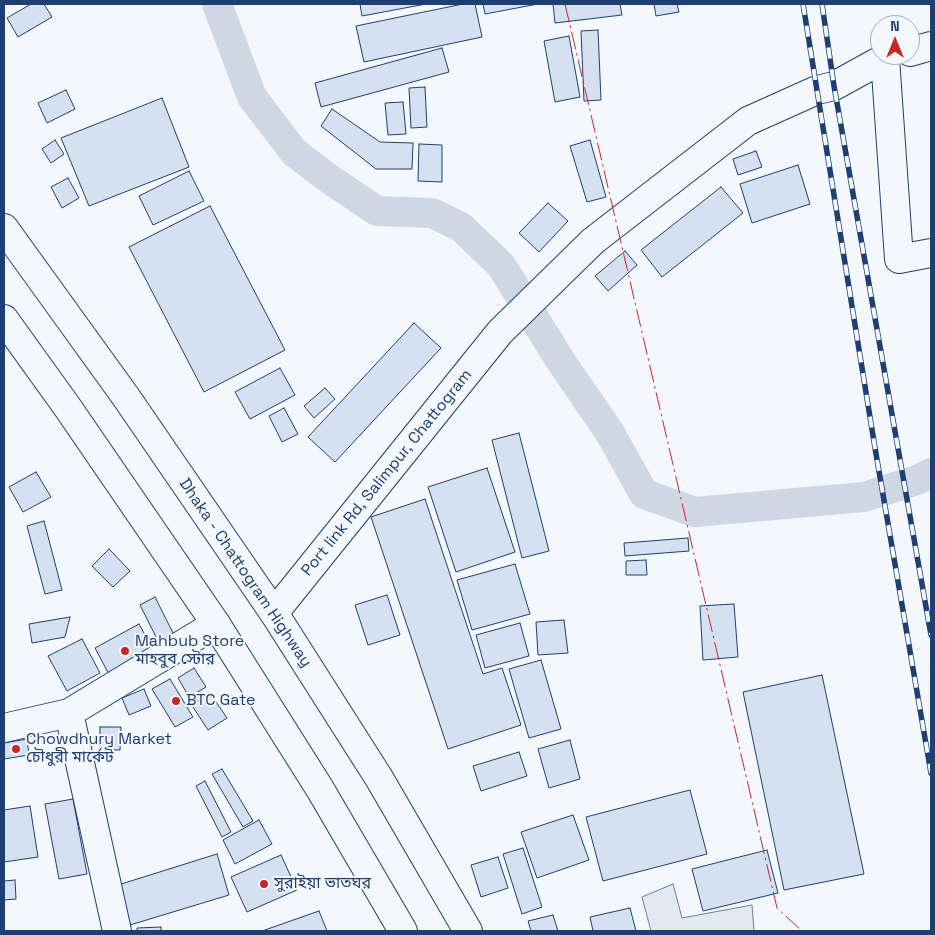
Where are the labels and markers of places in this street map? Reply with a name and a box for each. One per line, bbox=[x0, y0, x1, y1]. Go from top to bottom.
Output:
place label: Mahbub Store মাহবুব স্টোর bbox=[135, 632, 244, 670]
marker: Mahbub Store মাহবুব স্টোর bbox=[119, 645, 131, 657]
place label: BTC Gate bbox=[186, 691, 255, 711]
marker: BTC Gate bbox=[170, 695, 182, 707]
place label: Chowdhury Market চৌধুরী মার্কেট bbox=[26, 730, 172, 768]
marker: Chowdhury Market চৌধুরী মার্কেট bbox=[10, 743, 22, 755]
place label: সুরাইয়া ভাতঘর bbox=[274, 874, 371, 894]
marker: সুরাইয়া ভাতঘর bbox=[258, 878, 270, 890]

